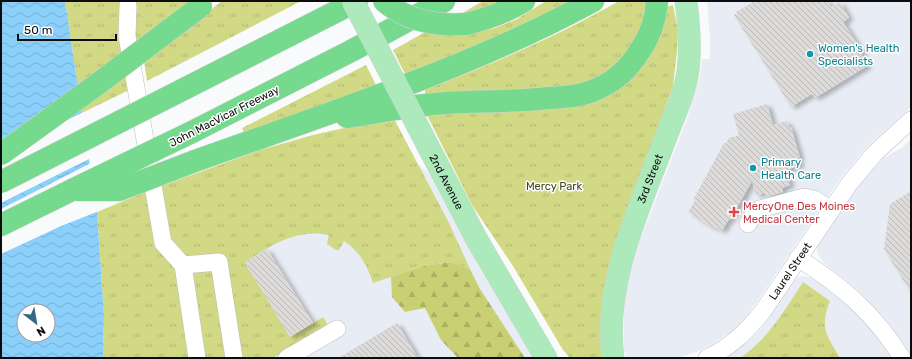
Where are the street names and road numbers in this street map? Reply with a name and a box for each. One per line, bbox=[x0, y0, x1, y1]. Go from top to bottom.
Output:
street label: John MacVicar Freeway bbox=[167, 83, 281, 150]
street label: 2nd Avenue bbox=[426, 152, 466, 212]
street label: 3rd Street bbox=[635, 152, 666, 205]
street label: Laurel Street bbox=[766, 240, 815, 303]

